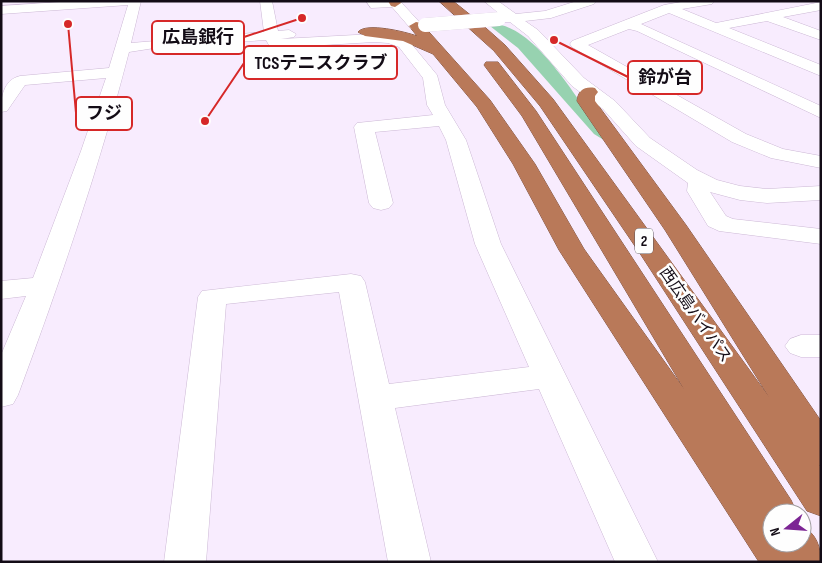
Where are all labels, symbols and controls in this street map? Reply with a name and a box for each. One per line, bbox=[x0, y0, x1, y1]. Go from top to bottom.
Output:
callout: 広島銀行 bbox=[152, 21, 244, 54]
text: 広島銀行 bbox=[162, 26, 234, 48]
callout: TCSテニスクラブ bbox=[244, 46, 397, 79]
text: TCSテニスクラブ bbox=[255, 53, 387, 74]
callout: 鈴が台 bbox=[628, 61, 702, 94]
text: 鈴が台 bbox=[638, 67, 692, 88]
callout: フジ bbox=[76, 97, 132, 130]
text: フジ bbox=[86, 103, 122, 124]
road number: 2 bbox=[635, 228, 653, 254]
street label: 西広島バイパス bbox=[655, 264, 735, 366]
north arrow bbox=[762, 503, 812, 553]
text: N bbox=[766, 526, 784, 538]

